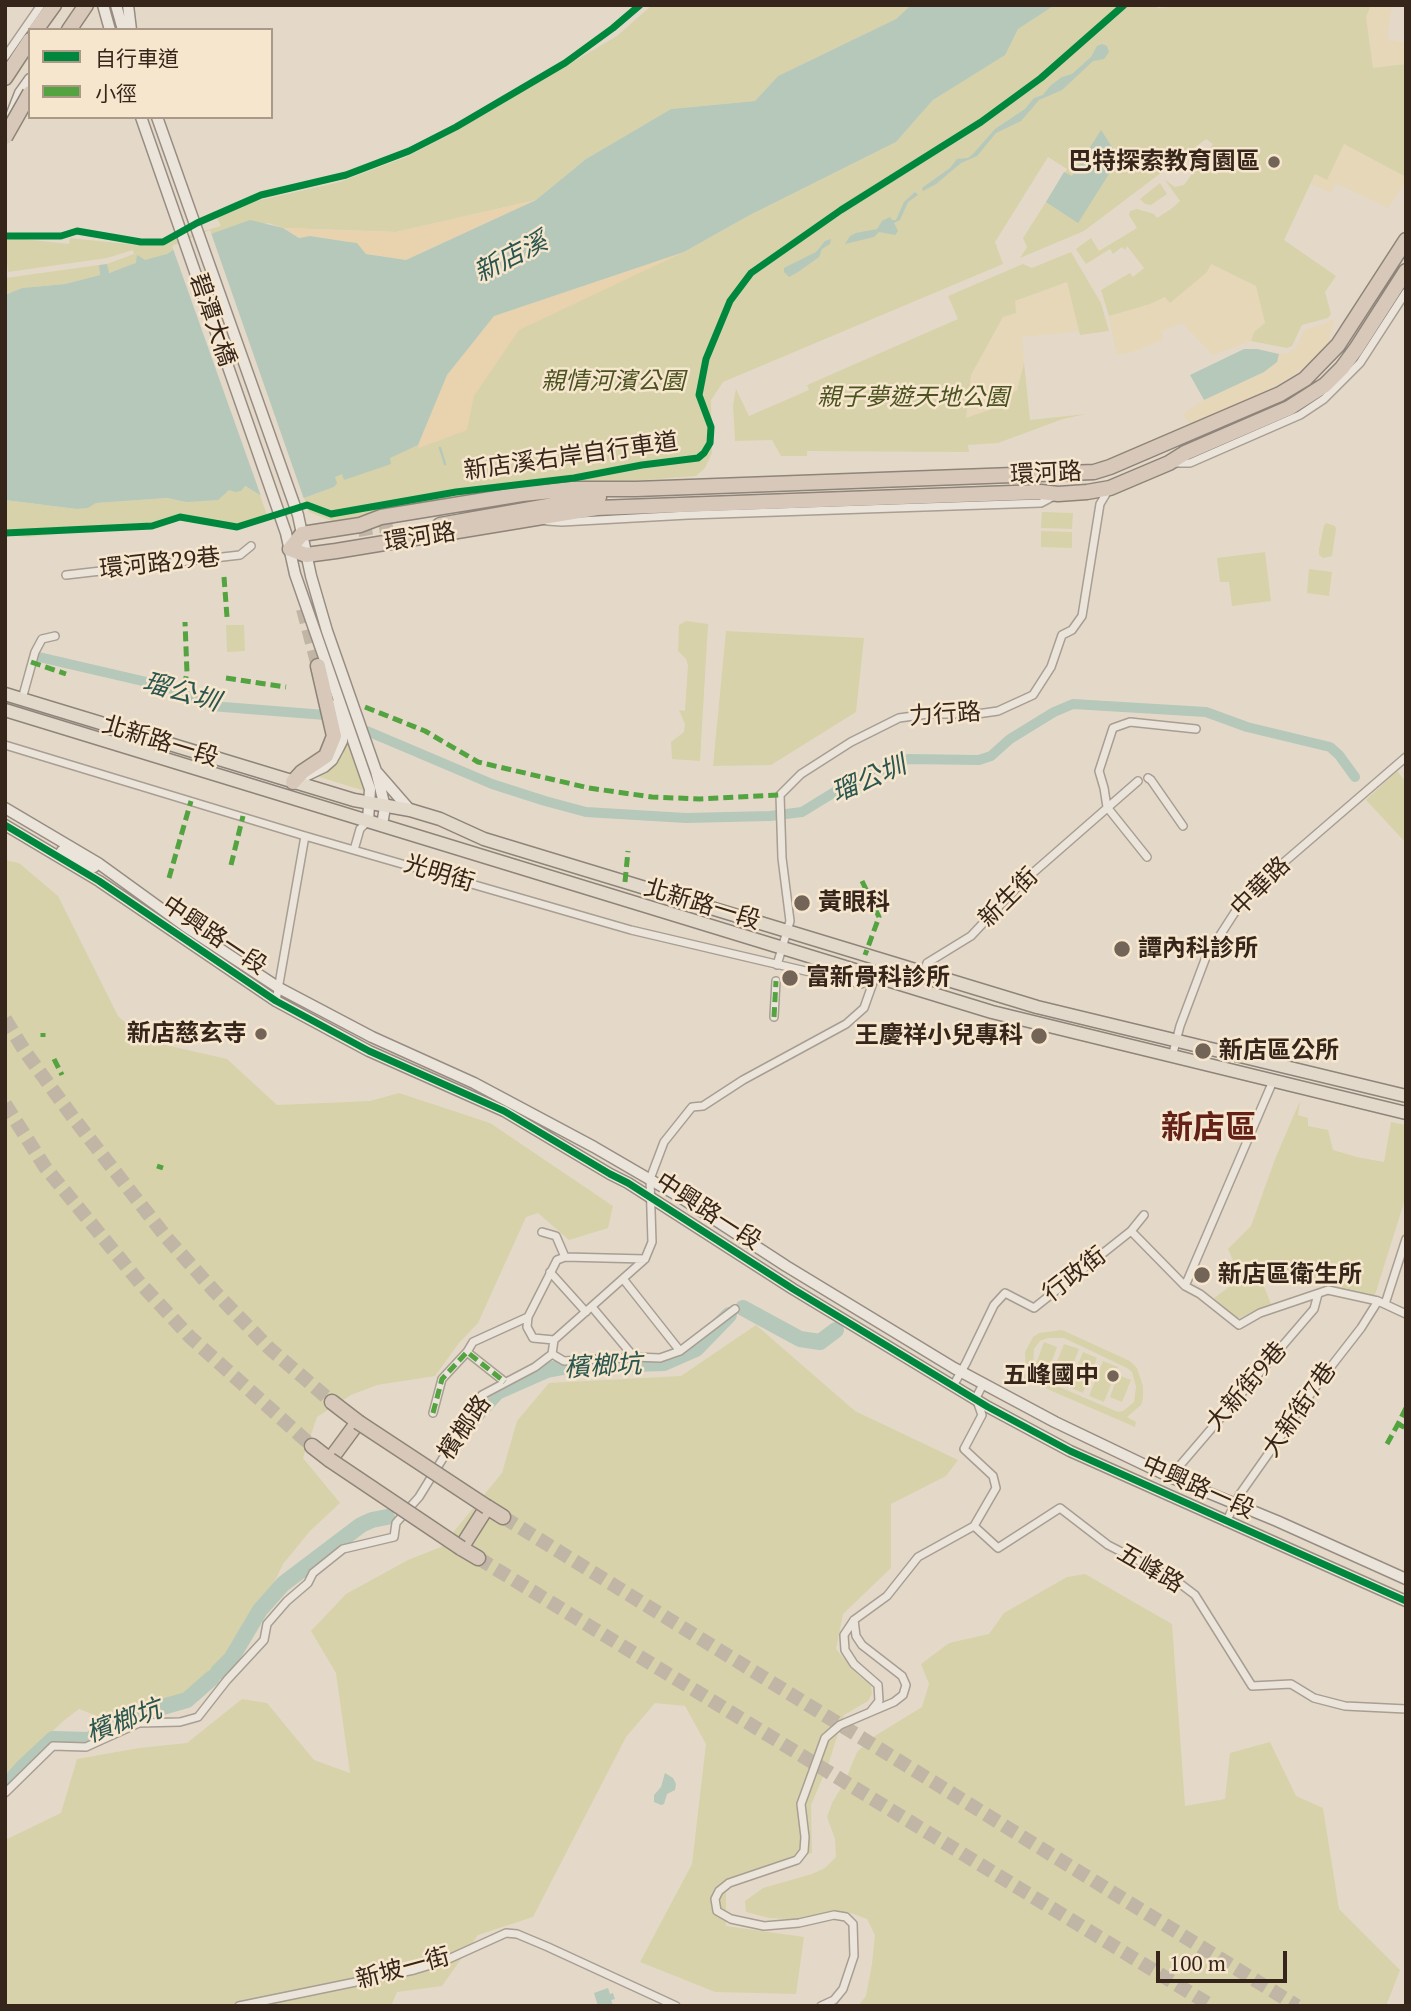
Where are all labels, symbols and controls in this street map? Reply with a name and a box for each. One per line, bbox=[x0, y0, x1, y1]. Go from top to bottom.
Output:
legend bbox=[28, 28, 273, 119]
text: 自行車道 bbox=[95, 44, 179, 72]
text: 小徑 bbox=[95, 79, 137, 107]
place label: 巴特探索教育園區 bbox=[1068, 148, 1260, 176]
marker: 巴特探索教育園區 bbox=[1266, 154, 1282, 170]
water label: 新店溪 bbox=[469, 226, 553, 290]
street label: 碧潭大橋 bbox=[183, 270, 241, 370]
park label: 親情河濱公園 bbox=[541, 368, 685, 396]
park label: 親子夢遊天地公園 bbox=[817, 384, 1009, 412]
street label: 新店溪右岸自行車道 bbox=[462, 428, 680, 486]
street label: 環河路 bbox=[1009, 458, 1083, 490]
street label: 環河路 bbox=[382, 518, 458, 558]
street label: 環河路29巷 bbox=[98, 543, 222, 585]
water label: 瑠公圳 bbox=[139, 667, 223, 719]
street label: 力行路 bbox=[908, 698, 982, 732]
street label: 北新路一段 bbox=[98, 711, 222, 773]
water label: 瑠公圳 bbox=[827, 750, 911, 810]
street label: 光明街 bbox=[400, 850, 478, 898]
street label: 中華路 bbox=[1225, 851, 1297, 923]
street label: 新生街 bbox=[973, 862, 1045, 934]
street label: 北新路一段 bbox=[640, 874, 764, 936]
place label: 黃眼科 bbox=[818, 889, 890, 917]
street label: 中興路一段 bbox=[156, 891, 272, 981]
marker: 黃眼科 bbox=[792, 893, 812, 913]
place label: 譚內科診所 bbox=[1138, 935, 1258, 963]
marker: 譚內科診所 bbox=[1112, 939, 1132, 959]
place label: 富新骨科診所 bbox=[806, 964, 950, 992]
marker: 富新骨科診所 bbox=[780, 968, 800, 988]
place label: 新店慈玄寺 bbox=[127, 1020, 247, 1048]
place label: 王慶祥小兒專科 bbox=[855, 1022, 1023, 1050]
marker: 新店慈玄寺 bbox=[253, 1026, 269, 1042]
marker: 王慶祥小兒專科 bbox=[1029, 1026, 1049, 1046]
place label: 新店區公所 bbox=[1219, 1037, 1339, 1065]
marker: 新店區公所 bbox=[1193, 1041, 1213, 1061]
district label: 新店區 bbox=[1161, 1110, 1257, 1148]
street label: 中興路一段 bbox=[650, 1167, 766, 1257]
street label: 行政街 bbox=[1038, 1241, 1112, 1309]
place label: 新店區衛生所 bbox=[1218, 1261, 1362, 1289]
marker: 新店區衛生所 bbox=[1192, 1265, 1212, 1285]
street label: 大新街9巷 bbox=[1200, 1336, 1294, 1438]
water label: 檳榔坑 bbox=[563, 1349, 643, 1385]
street label: 大新街7巷 bbox=[1257, 1357, 1343, 1463]
place label: 五峰國中 bbox=[1003, 1362, 1099, 1390]
marker: 五峰國中 bbox=[1105, 1368, 1121, 1384]
street label: 檳榔路 bbox=[433, 1390, 497, 1466]
street label: 中興路一段 bbox=[1137, 1450, 1259, 1526]
street label: 五峰路 bbox=[1112, 1539, 1188, 1599]
water label: 檳榔坑 bbox=[82, 1694, 166, 1750]
scale bar bbox=[1159, 1938, 1290, 1982]
street label: 新坡一街 bbox=[353, 1943, 453, 1995]
text: 100 m bbox=[1169, 1949, 1226, 1977]

